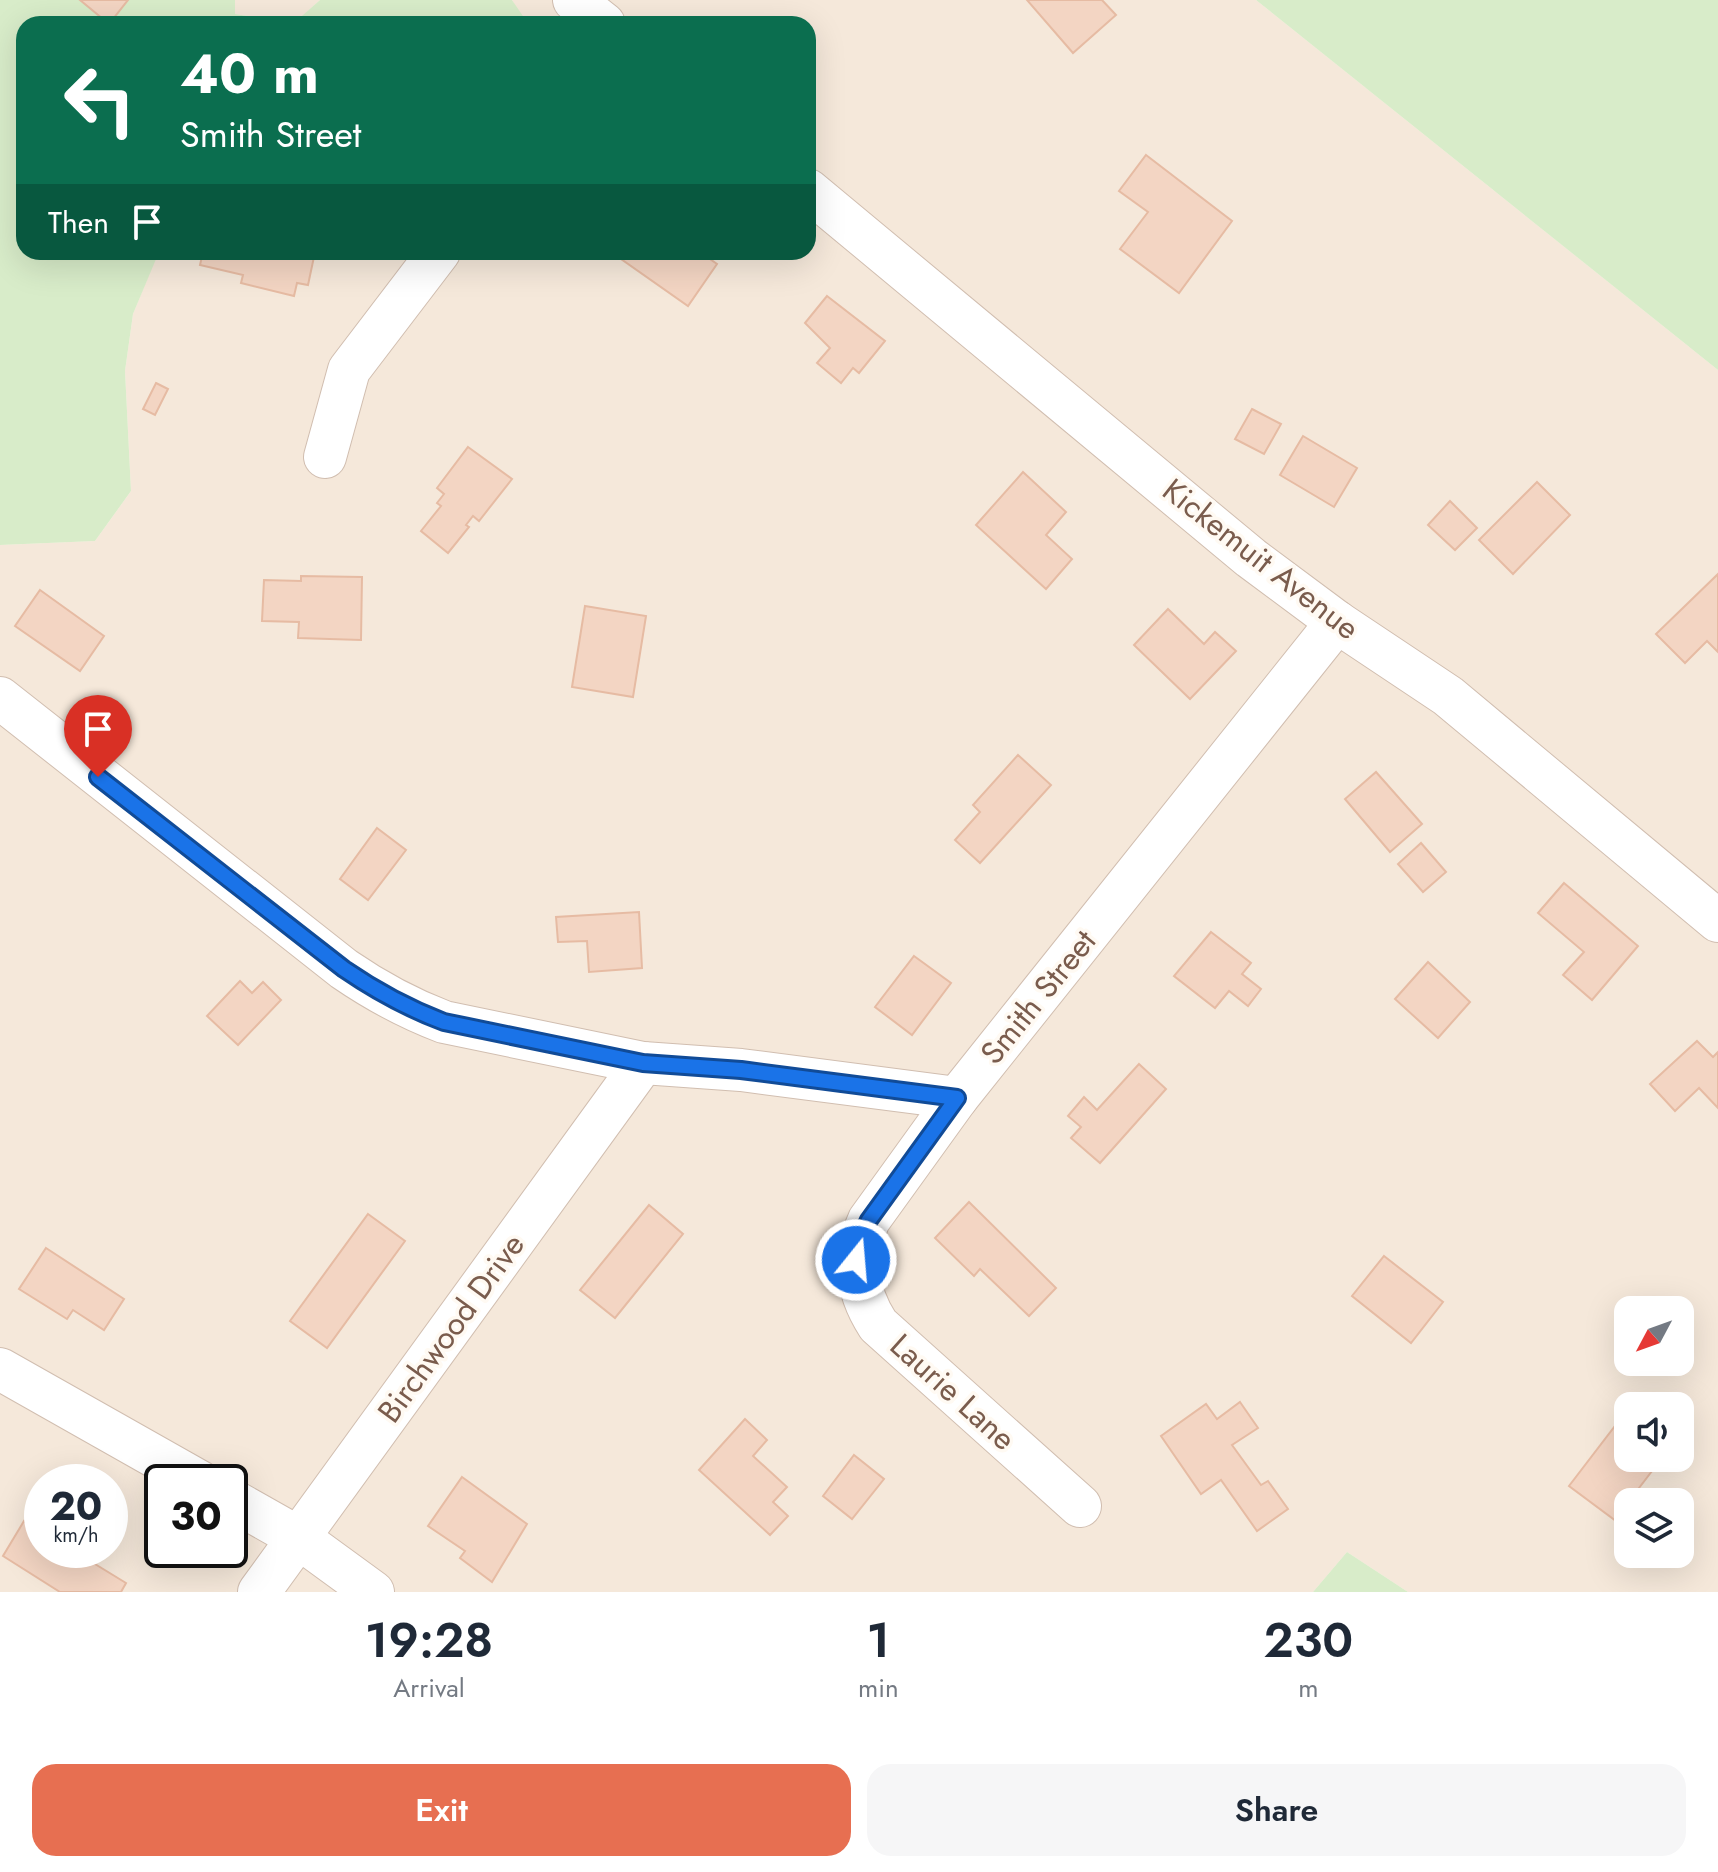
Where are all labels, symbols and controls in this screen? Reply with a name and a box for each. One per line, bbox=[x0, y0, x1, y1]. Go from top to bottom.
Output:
text: 40 m bbox=[180, 33, 319, 114]
icon: left bbox=[48, 48, 152, 152]
text: Smith Street bbox=[180, 108, 361, 160]
icon: arrive bbox=[125, 200, 169, 244]
text: Then bbox=[48, 201, 109, 244]
street label: Kickemuit Avenue bbox=[1153, 467, 1369, 651]
pin bbox=[64, 695, 132, 777]
icon: arrive bbox=[76, 707, 120, 751]
street label: Smith Street bbox=[969, 920, 1107, 1074]
position arrow bbox=[814, 1218, 898, 1302]
street label: Birchwood Drive bbox=[367, 1224, 535, 1432]
north arrow bbox=[1614, 1296, 1694, 1376]
map controls bbox=[1614, 1296, 1694, 1568]
street label: Laurie Lane bbox=[880, 1323, 1026, 1461]
button: sound bbox=[1614, 1392, 1694, 1472]
speed limit sign: 30 bbox=[144, 1464, 248, 1568]
text: 20 bbox=[50, 1477, 102, 1535]
button: layers bbox=[1614, 1488, 1694, 1568]
text: km/h bbox=[53, 1521, 99, 1550]
text: 19:28 bbox=[365, 1606, 493, 1675]
text: 1 bbox=[867, 1606, 890, 1675]
text: 230 bbox=[1264, 1606, 1353, 1675]
text: Arrival bbox=[393, 1669, 465, 1707]
text: min bbox=[858, 1669, 899, 1707]
text: m bbox=[1298, 1669, 1319, 1707]
button: Exit bbox=[32, 1764, 851, 1856]
button: Share bbox=[867, 1764, 1686, 1856]

